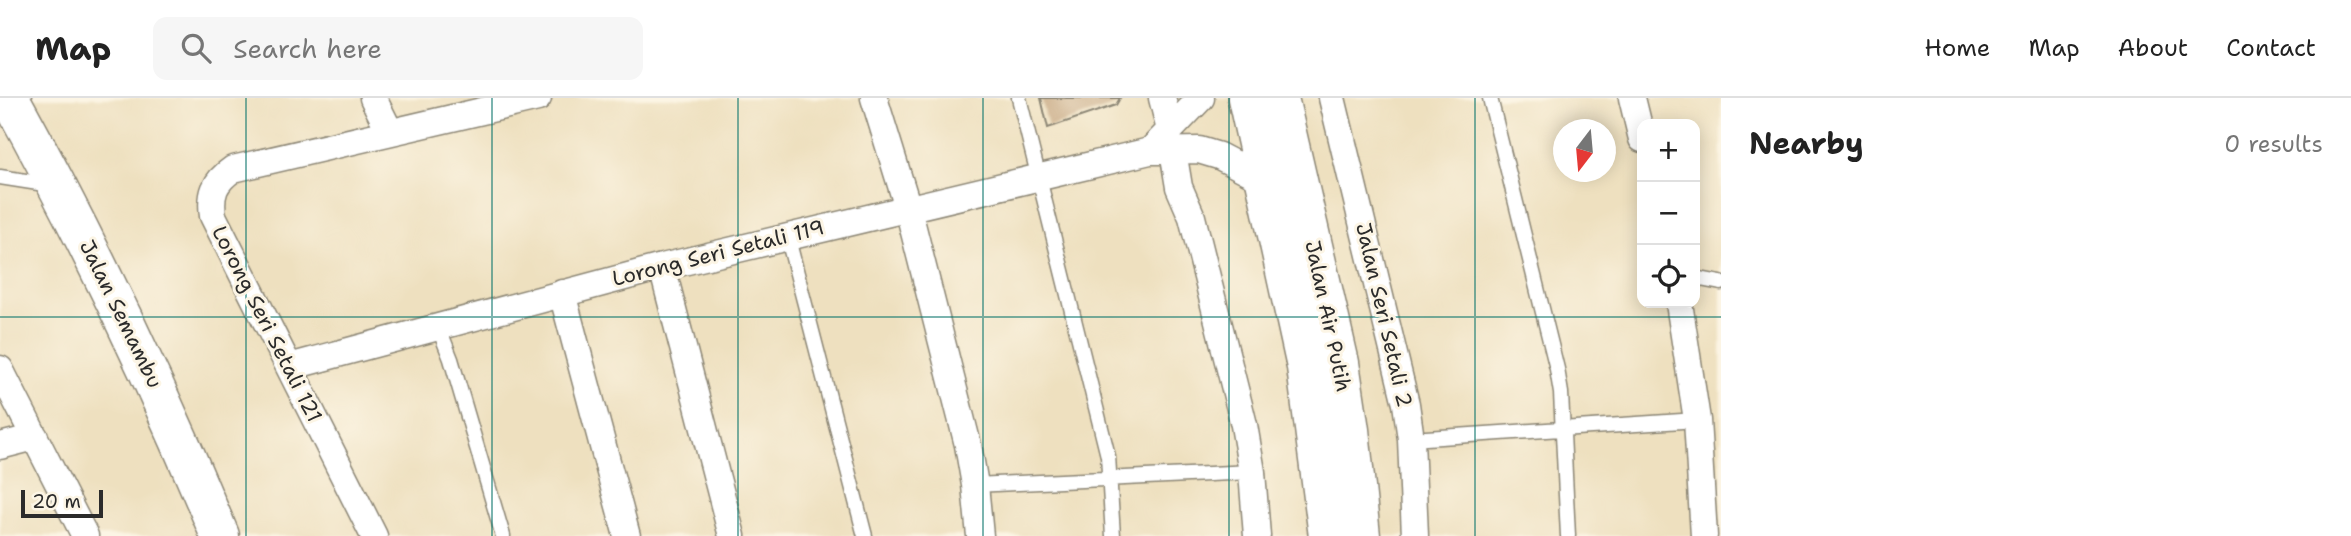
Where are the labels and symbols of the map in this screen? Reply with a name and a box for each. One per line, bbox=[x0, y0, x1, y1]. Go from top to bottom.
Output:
north arrow bbox=[1553, 119, 1616, 182]
street label: Lorong Seri Setali 119 bbox=[609, 213, 827, 293]
street label: Jalan Seri Setali 2 bbox=[1349, 220, 1419, 410]
street label: Lorong Seri Setali 121 bbox=[205, 221, 329, 427]
street label: Jalan Semambu bbox=[73, 235, 169, 393]
street label: Jalan Air Putih bbox=[1298, 238, 1358, 394]
scale bar bbox=[21, 487, 103, 519]

